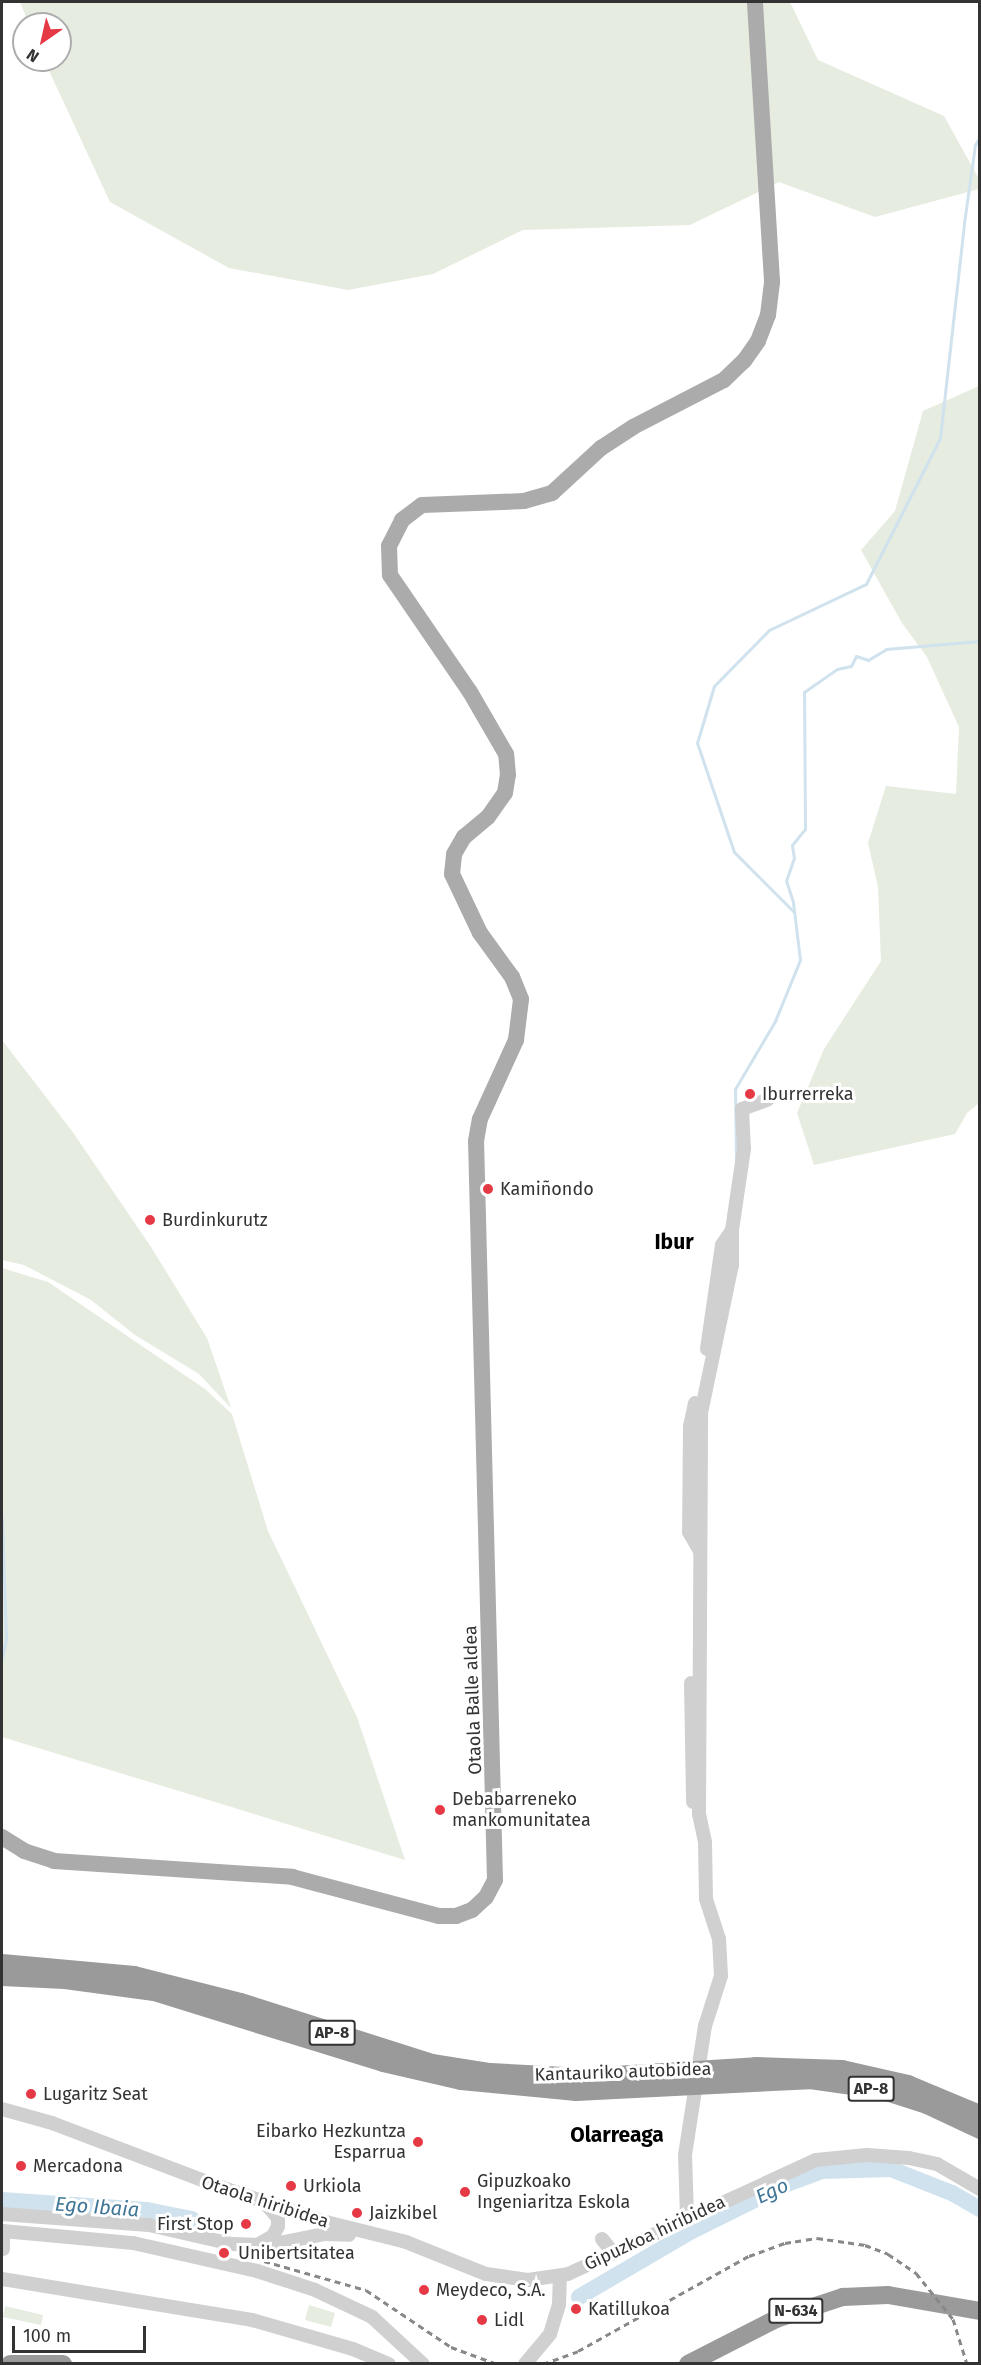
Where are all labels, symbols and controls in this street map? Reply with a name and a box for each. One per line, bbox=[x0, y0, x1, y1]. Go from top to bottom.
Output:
north arrow bbox=[12, 12, 72, 72]
text: N bbox=[23, 45, 42, 67]
place label: Iburrerreka bbox=[762, 1083, 854, 1105]
marker: Iburrerreka bbox=[743, 1087, 757, 1101]
place label: Kamiñondo bbox=[500, 1178, 594, 1200]
marker: Kamiñondo bbox=[481, 1182, 495, 1196]
place label: Burdinkurutz bbox=[162, 1209, 268, 1231]
marker: Burdinkurutz bbox=[143, 1213, 157, 1227]
district label: Ibur bbox=[654, 1229, 694, 1255]
street label: Otaola Balle aldea bbox=[460, 1625, 486, 1775]
place label: Debabarreneko mankomunitatea bbox=[452, 1789, 591, 1832]
marker: Debabarreneko mankomunitatea bbox=[433, 1803, 447, 1817]
road number: AP-8 bbox=[308, 2020, 356, 2046]
street label: Kantauriko autobidea bbox=[534, 2058, 712, 2086]
road number: AP-8 bbox=[847, 2076, 895, 2102]
place label: Lugaritz Seat bbox=[43, 2083, 148, 2105]
marker: Lugaritz Seat bbox=[24, 2087, 38, 2101]
place label: Eibarko Hezkuntza Esparrua bbox=[256, 2121, 406, 2164]
district label: Olarreaga bbox=[570, 2122, 664, 2148]
marker: Eibarko Hezkuntza Esparrua bbox=[411, 2135, 425, 2149]
place label: Mercadona bbox=[33, 2155, 123, 2177]
marker: Mercadona bbox=[14, 2159, 28, 2173]
street label: Otaola hiribidea bbox=[199, 2171, 331, 2233]
place label: Gipuzkoako Ingeniaritza Eskola bbox=[477, 2171, 630, 2214]
water label: Ego bbox=[752, 2173, 792, 2209]
place label: Urkiola bbox=[303, 2175, 362, 2197]
marker: Urkiola bbox=[284, 2179, 298, 2193]
marker: Gipuzkoako Ingeniaritza Eskola bbox=[458, 2185, 472, 2199]
street label: Gipuzkoa hiribidea bbox=[581, 2191, 729, 2275]
water label: Ego Ibaia bbox=[54, 2192, 140, 2222]
place label: Jaizkibel bbox=[369, 2202, 437, 2224]
marker: Jaizkibel bbox=[350, 2206, 364, 2220]
place label: First Stop bbox=[157, 2213, 234, 2235]
marker: First Stop bbox=[239, 2217, 253, 2231]
place label: Unibertsitatea bbox=[238, 2242, 355, 2264]
marker: Unibertsitatea bbox=[215, 2244, 233, 2262]
place label: Meydeco, S.A. bbox=[436, 2279, 546, 2301]
marker: Meydeco, S.A. bbox=[417, 2283, 431, 2297]
place label: Katillukoa bbox=[588, 2298, 670, 2320]
road number: N-634 bbox=[768, 2298, 824, 2324]
marker: Katillukoa bbox=[569, 2302, 583, 2316]
place label: Lidl bbox=[494, 2309, 524, 2331]
marker: Lidl bbox=[475, 2313, 489, 2327]
scale bar bbox=[15, 2314, 148, 2352]
text: 100 m bbox=[23, 2325, 71, 2347]

